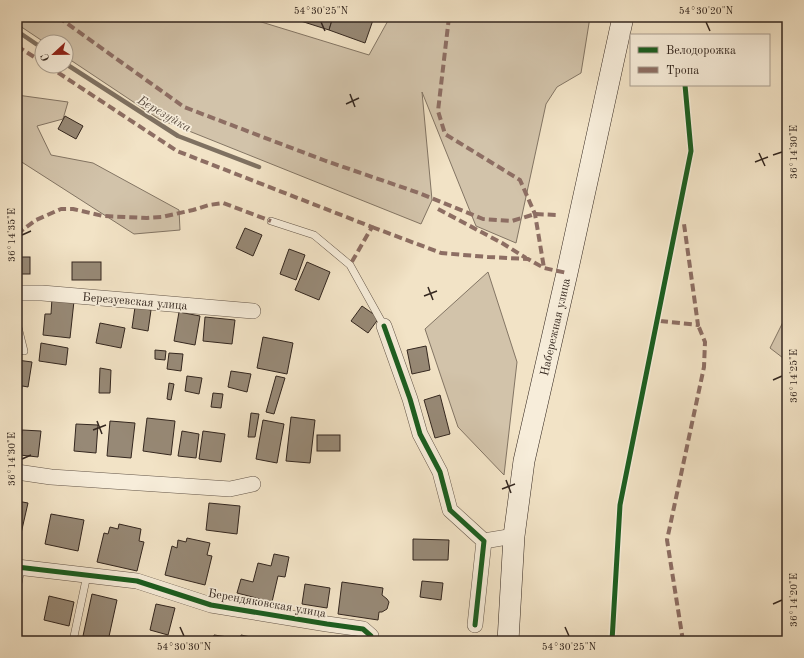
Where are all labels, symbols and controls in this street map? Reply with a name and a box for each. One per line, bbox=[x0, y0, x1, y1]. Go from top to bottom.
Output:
text: 54°30'25"N bbox=[294, 6, 349, 16]
text: 54°30'20"N bbox=[679, 6, 734, 16]
north arrow bbox=[34, 34, 74, 74]
legend bbox=[630, 34, 770, 86]
text: Велодорожка bbox=[666, 45, 736, 57]
text: С bbox=[40, 52, 53, 63]
text: Тропа bbox=[666, 65, 699, 77]
water label: Березуйка bbox=[134, 93, 193, 135]
text: 36°14'30"E bbox=[789, 125, 799, 179]
text: 36°14'35"E bbox=[7, 208, 17, 262]
street label: Набережная улица bbox=[539, 277, 573, 377]
street label: Березуевская улица bbox=[82, 291, 188, 313]
text: 36°14'25"E bbox=[789, 349, 799, 403]
text: 36°14'30"E bbox=[7, 432, 17, 486]
text: 36°14'20"E bbox=[789, 573, 799, 627]
street label: Берендяковская улица bbox=[207, 588, 327, 620]
text: 54°30'30"N bbox=[157, 642, 212, 652]
text: 54°30'25"N bbox=[542, 642, 597, 652]

